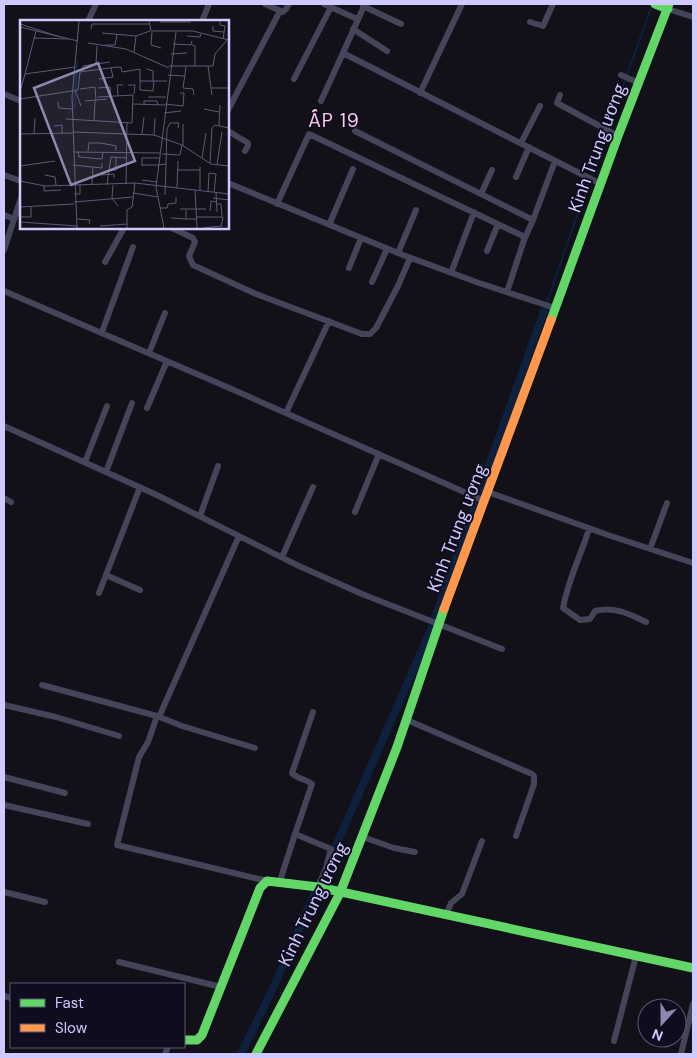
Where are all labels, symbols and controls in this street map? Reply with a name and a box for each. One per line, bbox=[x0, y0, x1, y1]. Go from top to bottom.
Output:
inset map bbox=[20, 20, 229, 229]
street label: Kinh Trung ương bbox=[563, 80, 631, 216]
district label: ẤP 19 bbox=[308, 108, 360, 133]
street label: Kinh Trung ương bbox=[421, 460, 493, 596]
street label: Kinh Trung ương bbox=[272, 838, 354, 970]
legend bbox=[10, 983, 185, 1048]
text: Fast bbox=[55, 993, 84, 1013]
north arrow bbox=[637, 998, 687, 1048]
text: Slow bbox=[55, 1018, 88, 1038]
text: N bbox=[649, 1025, 665, 1045]

